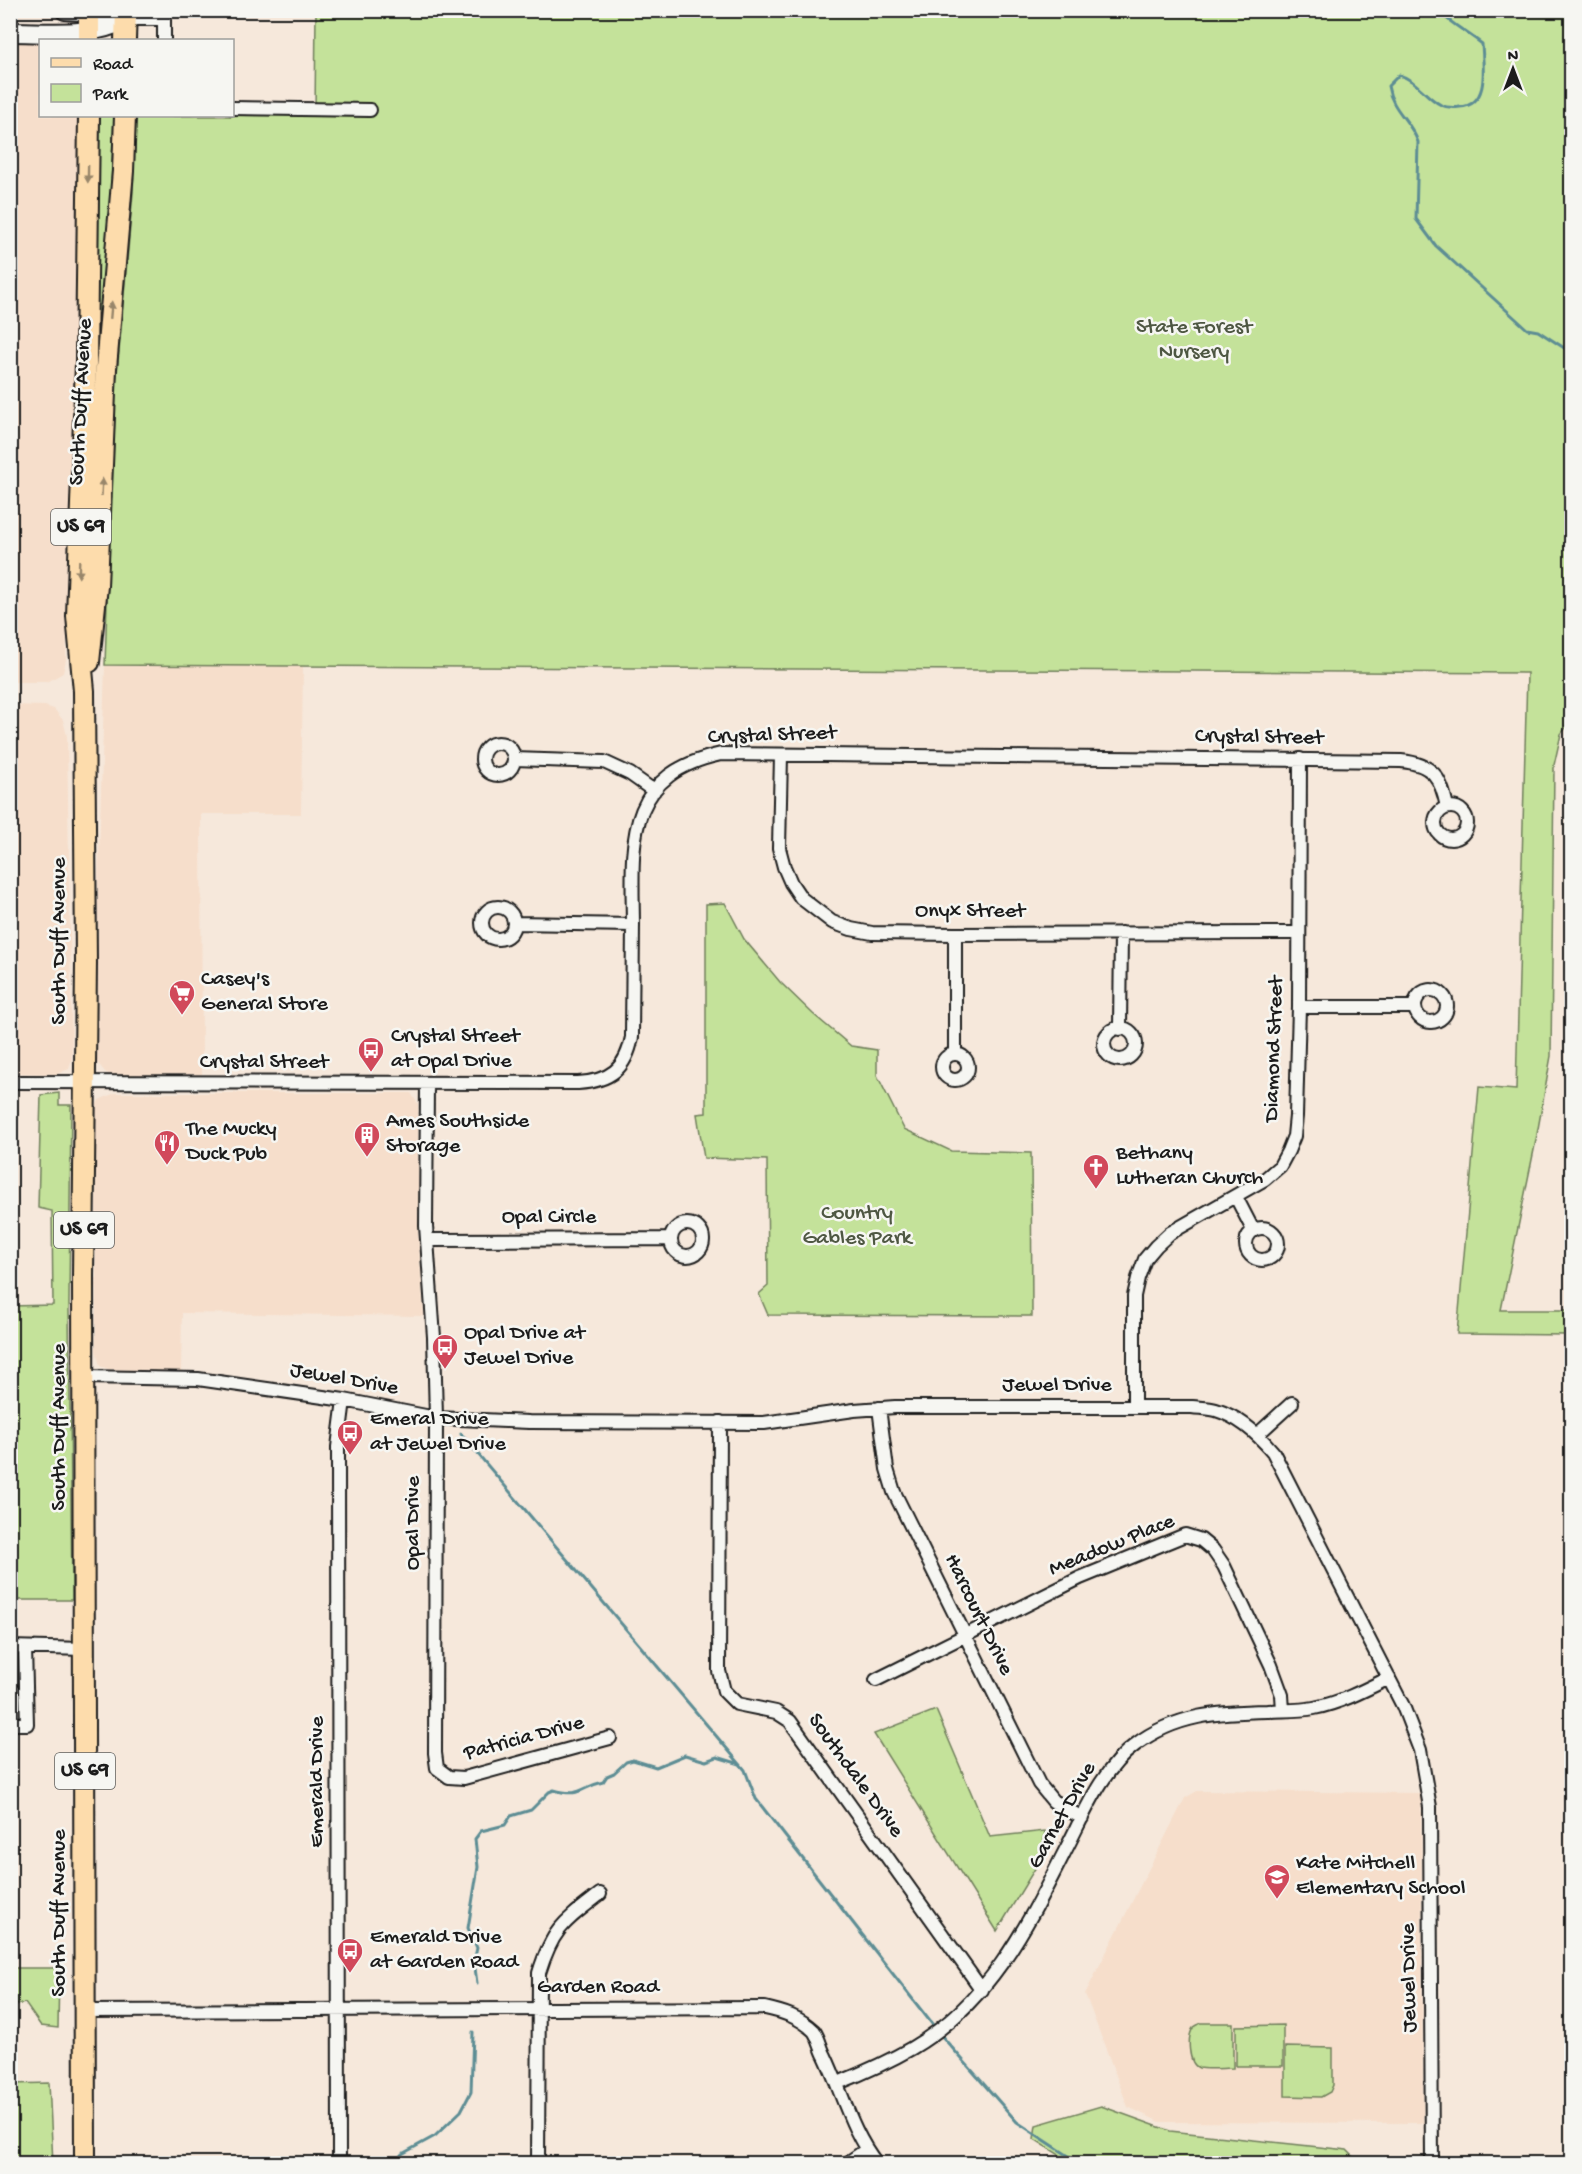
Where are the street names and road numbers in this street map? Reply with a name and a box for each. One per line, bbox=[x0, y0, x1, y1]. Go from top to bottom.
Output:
street label: South Duff Avenue bbox=[65, 317, 99, 486]
road number: US 69 bbox=[51, 509, 111, 545]
street label: Crystal Street bbox=[707, 721, 839, 751]
street label: Crystal Street bbox=[1195, 724, 1326, 752]
street label: South Duff Avenue bbox=[47, 857, 73, 1025]
street label: Onyx Street bbox=[915, 899, 1027, 925]
street label: Diamond Street bbox=[1259, 974, 1291, 1124]
street label: Crystal Street bbox=[200, 1050, 330, 1076]
street label: Opal Circle bbox=[502, 1205, 597, 1231]
road number: US 69 bbox=[54, 1212, 114, 1248]
street label: South Duff Avenue bbox=[47, 1343, 73, 1511]
street label: Jewel Drive bbox=[288, 1358, 401, 1402]
street label: Jewel Drive bbox=[1002, 1373, 1112, 1399]
street label: Opal Drive bbox=[401, 1475, 427, 1570]
street label: Meadow Place bbox=[1045, 1509, 1179, 1583]
street label: Harcourt Drive bbox=[937, 1550, 1019, 1680]
street label: Southdale Drive bbox=[801, 1709, 909, 1844]
street label: Patricia Drive bbox=[460, 1710, 588, 1768]
street label: Emerald Drive bbox=[305, 1716, 331, 1848]
road number: US 69 bbox=[55, 1753, 115, 1789]
street label: Garnet Drive bbox=[1023, 1758, 1103, 1874]
street label: South Duff Avenue bbox=[47, 1829, 73, 1997]
street label: Jewel Drive bbox=[1396, 1922, 1424, 2033]
street label: Garden Road bbox=[537, 1975, 661, 2001]

